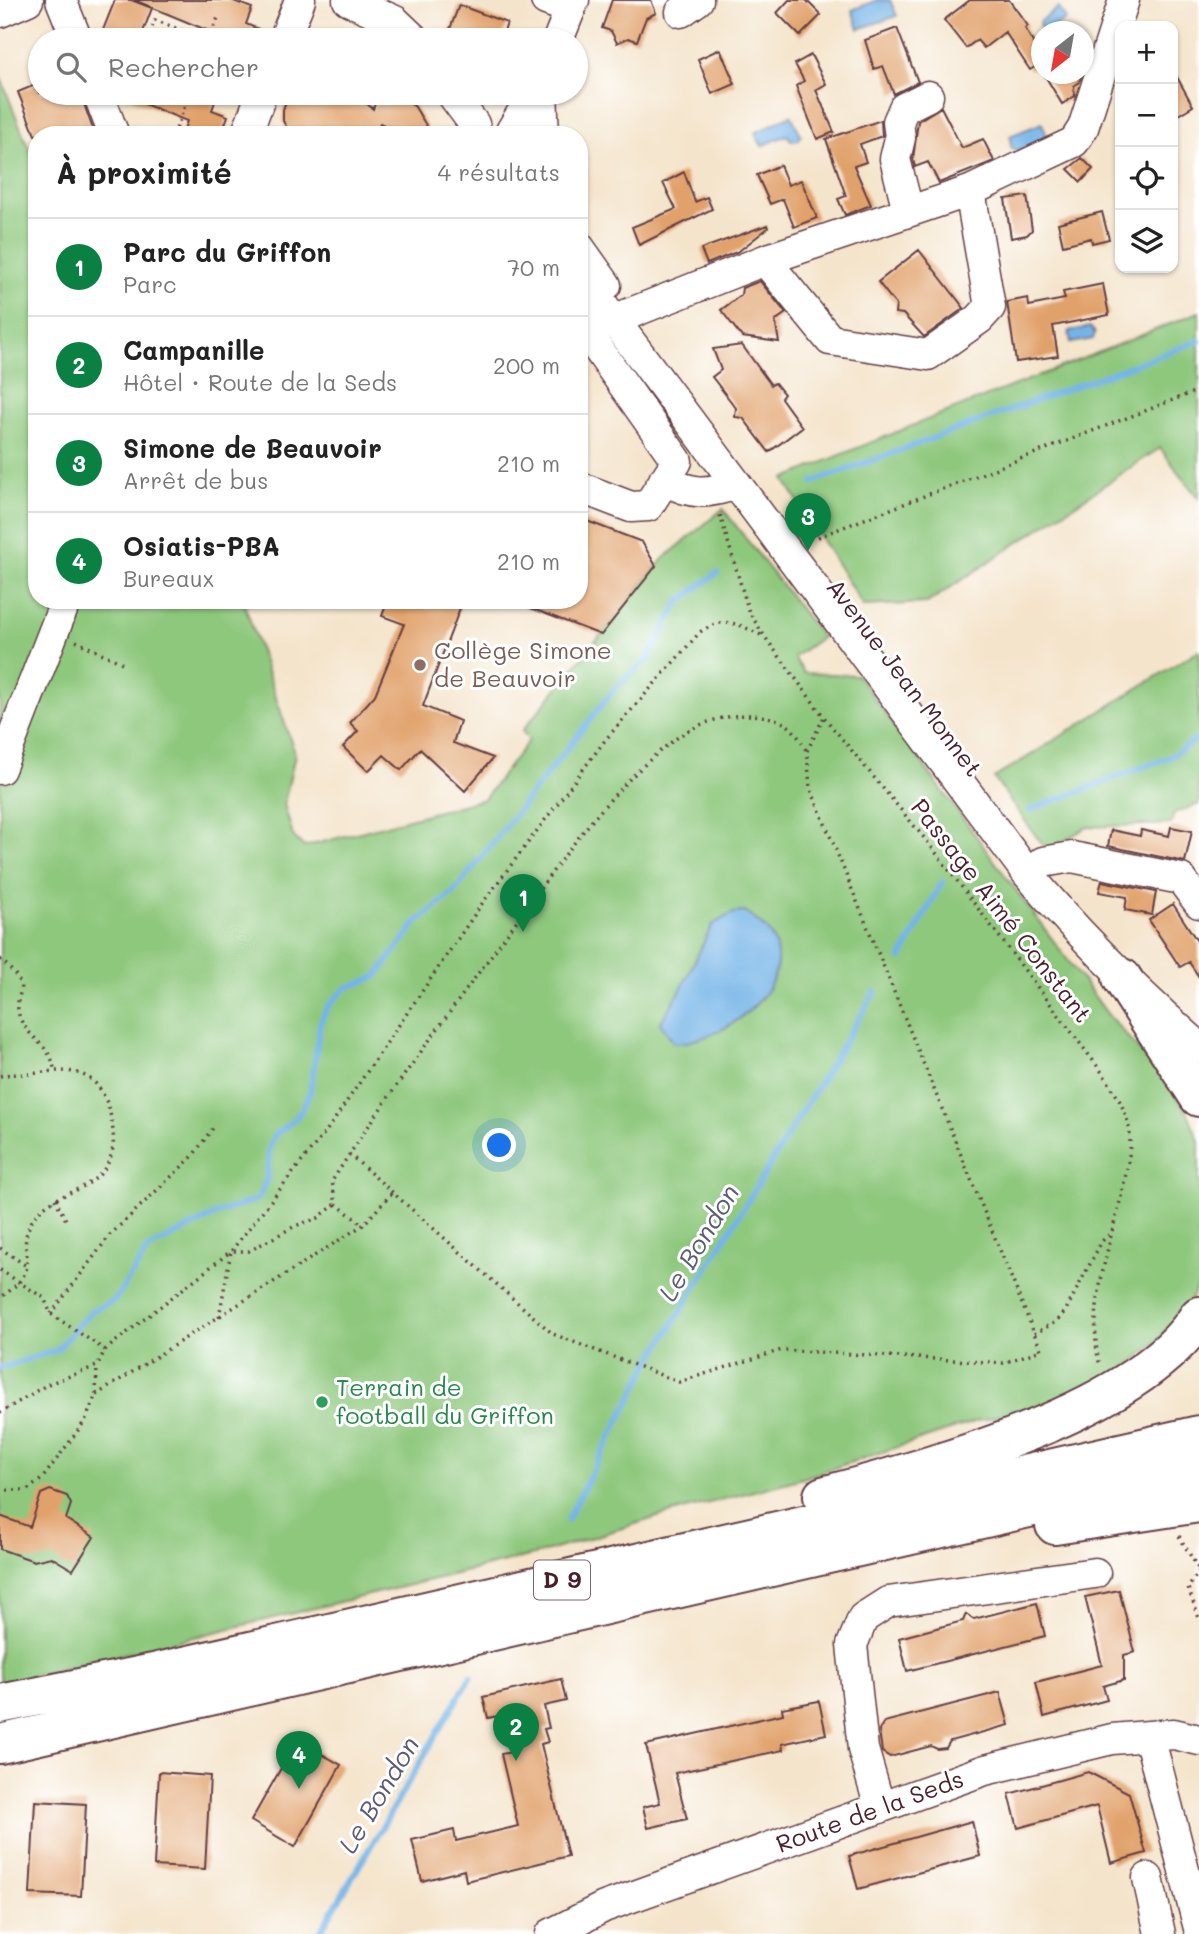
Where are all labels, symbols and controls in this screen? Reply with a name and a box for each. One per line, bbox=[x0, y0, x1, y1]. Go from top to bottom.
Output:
north arrow bbox=[1031, 21, 1094, 84]
map controls bbox=[1115, 21, 1178, 273]
button: + bbox=[1115, 21, 1178, 84]
search box bbox=[28, 28, 588, 105]
icon: search bbox=[52, 48, 90, 86]
text: Rechercher bbox=[108, 50, 259, 84]
button: − bbox=[1115, 84, 1178, 147]
button: locate bbox=[1115, 147, 1178, 210]
text: À proximité bbox=[56, 152, 232, 192]
text: 4 résultats bbox=[438, 157, 560, 187]
button: layers bbox=[1115, 210, 1178, 273]
text: Parc du Griffon bbox=[123, 235, 331, 269]
text: 1 bbox=[74, 252, 84, 282]
text: 70 m bbox=[507, 252, 560, 282]
text: Parc bbox=[123, 269, 176, 299]
text: Campanille bbox=[123, 333, 265, 367]
text: 2 bbox=[73, 350, 85, 380]
text: 200 m bbox=[493, 350, 560, 380]
text: Hôtel · Route de la Seds bbox=[123, 367, 397, 397]
text: Simone de Beauvoir bbox=[123, 431, 382, 465]
text: 3 bbox=[72, 448, 86, 478]
text: 210 m bbox=[497, 448, 560, 478]
text: Arrêt de bus bbox=[123, 465, 268, 495]
pin: 3 bbox=[785, 493, 831, 551]
text: Osiatis-PBA bbox=[123, 529, 280, 563]
text: 4 bbox=[72, 546, 86, 576]
text: 210 m bbox=[497, 546, 560, 576]
text: Bureaux bbox=[123, 563, 214, 593]
street label: Avenue Jean Monnet bbox=[821, 572, 990, 782]
place label: Collège Simone de Beauvoir bbox=[434, 634, 612, 693]
marker: Collège Simone de Beauvoir bbox=[412, 657, 428, 673]
street label: Passage Aimé Constant bbox=[905, 792, 1099, 1028]
pin: 1 bbox=[500, 874, 546, 932]
your location bbox=[482, 1128, 516, 1162]
water label: Le Bondon bbox=[650, 1178, 746, 1307]
place label: Terrain de football du Griffon bbox=[336, 1371, 554, 1430]
marker: Terrain de football du Griffon bbox=[314, 1394, 330, 1410]
road number: D 9 bbox=[534, 1560, 590, 1600]
pin: 2 bbox=[493, 1703, 539, 1761]
water label: Le Bondon bbox=[330, 1730, 426, 1859]
pin: 4 bbox=[276, 1731, 322, 1789]
street label: Route de la Seds bbox=[771, 1762, 968, 1859]

